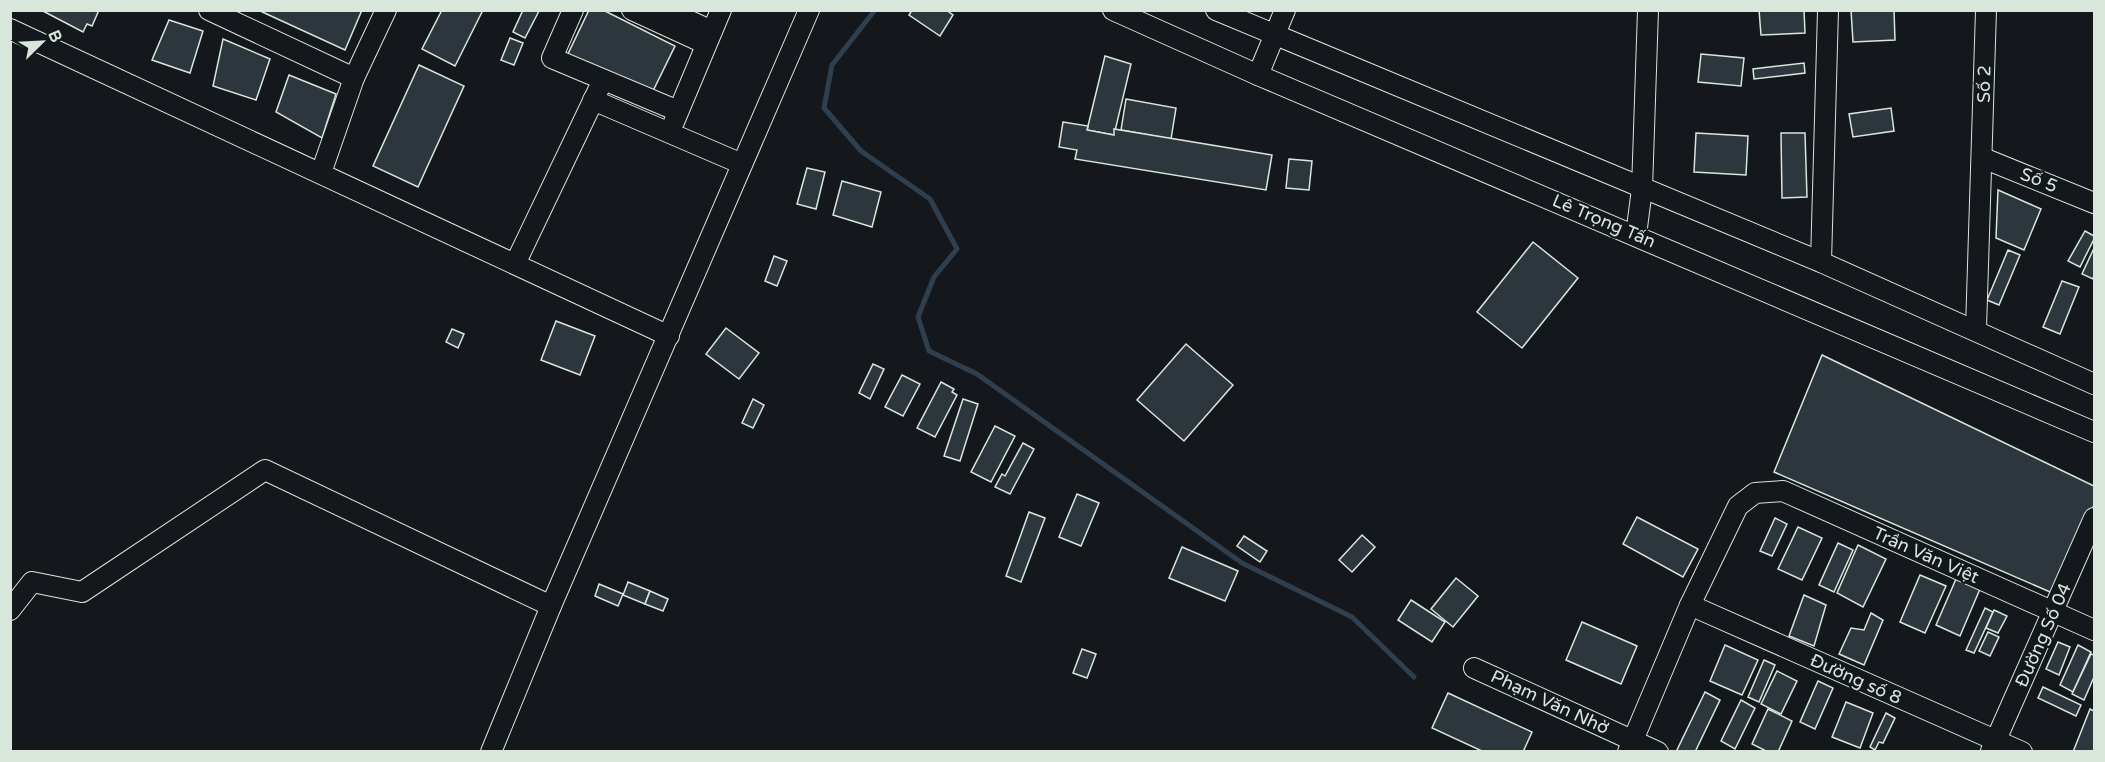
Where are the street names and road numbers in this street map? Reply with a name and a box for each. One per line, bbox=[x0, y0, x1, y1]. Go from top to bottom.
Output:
street label: Số 2 bbox=[1973, 65, 1995, 103]
street label: Số 5 bbox=[2017, 163, 2061, 197]
street label: Lê Trọng Tấn bbox=[1549, 189, 1659, 253]
street label: Trần Văn Việt bbox=[1870, 522, 1982, 588]
street label: Đường Số 04 bbox=[2010, 579, 2076, 691]
street label: Đường số 8 bbox=[1807, 649, 1905, 709]
street label: Phạm Văn Nhờ bbox=[1487, 665, 1613, 739]

